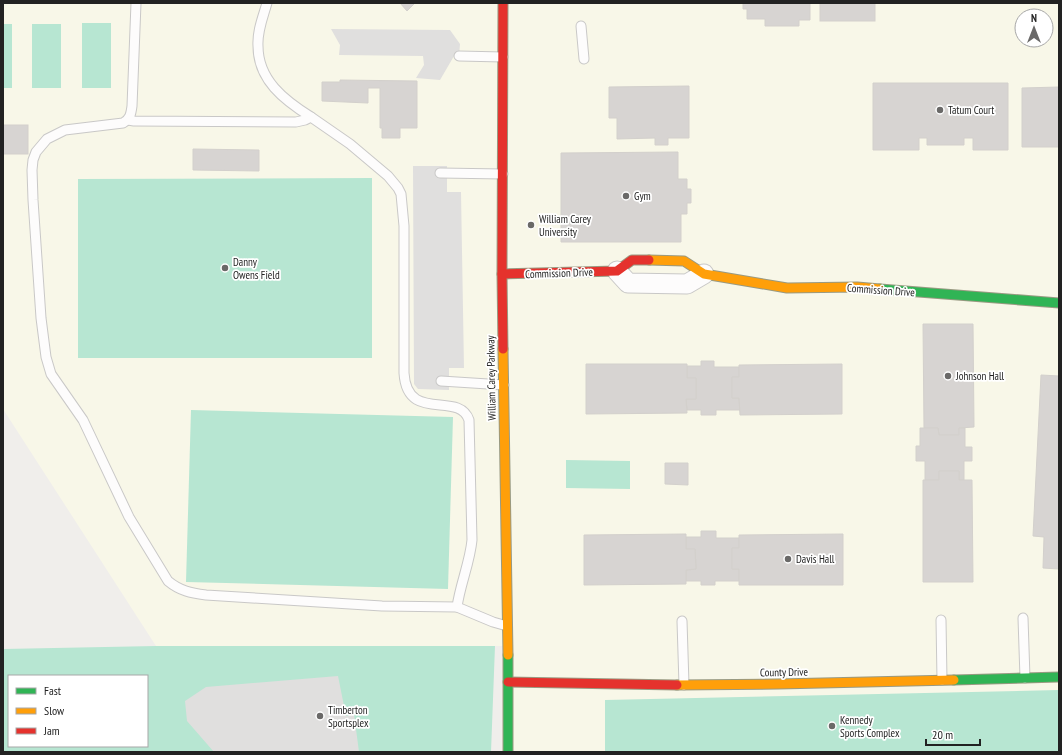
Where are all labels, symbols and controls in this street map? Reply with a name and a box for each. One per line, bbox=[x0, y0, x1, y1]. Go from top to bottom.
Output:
north arrow bbox=[1014, 8, 1054, 48]
text: N bbox=[1031, 11, 1037, 25]
place label: Tatum Court bbox=[948, 103, 994, 117]
marker: Tatum Court bbox=[935, 105, 945, 115]
place label: Gym bbox=[634, 189, 651, 203]
marker: Gym bbox=[621, 191, 631, 201]
place label: William Carey University bbox=[539, 212, 592, 239]
marker: William Carey University bbox=[526, 220, 536, 230]
place label: Danny Owens Field bbox=[233, 255, 280, 282]
marker: Danny Owens Field bbox=[220, 263, 230, 273]
street label: Commission Drive bbox=[525, 265, 594, 281]
street label: Commission Drive bbox=[847, 281, 916, 299]
street label: William Carey Parkway bbox=[483, 334, 499, 421]
place label: Johnson Hall bbox=[955, 369, 1005, 383]
marker: Johnson Hall bbox=[943, 371, 953, 381]
place label: Davis Hall bbox=[796, 552, 835, 566]
marker: Davis Hall bbox=[783, 554, 793, 564]
street label: County Drive bbox=[760, 665, 809, 679]
legend bbox=[8, 675, 148, 747]
text: Fast bbox=[44, 683, 62, 698]
text: Slow bbox=[44, 703, 65, 718]
place label: Timberton Sportsplex bbox=[328, 703, 369, 730]
marker: Timberton Sportsplex bbox=[315, 711, 325, 721]
place label: Kennedy Sports Complex bbox=[840, 713, 900, 740]
marker: Kennedy Sports Complex bbox=[827, 721, 837, 731]
scale bar bbox=[926, 721, 980, 747]
text: Jam bbox=[43, 723, 60, 738]
text: 20 m bbox=[932, 727, 953, 742]

